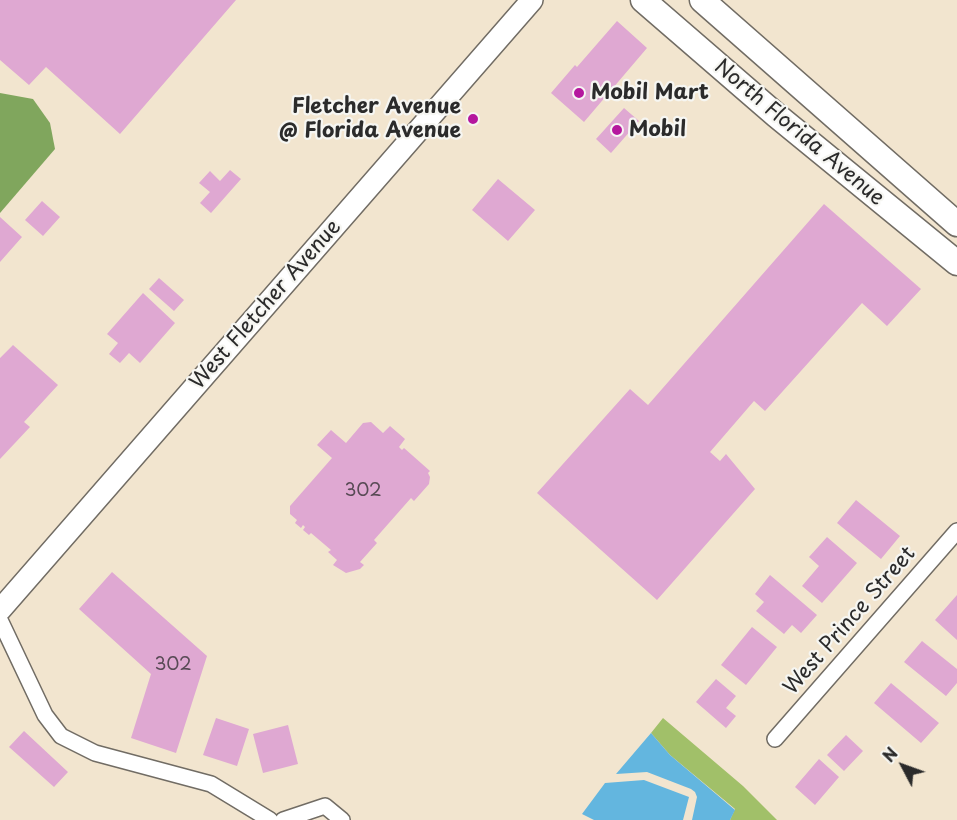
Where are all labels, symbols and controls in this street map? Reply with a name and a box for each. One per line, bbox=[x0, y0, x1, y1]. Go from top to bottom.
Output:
street label: North Florida Avenue bbox=[709, 55, 889, 211]
place label: Mobil Mart bbox=[591, 80, 709, 106]
marker: Mobil Mart bbox=[572, 86, 586, 100]
place label: Fletcher Avenue @ Florida Avenue bbox=[279, 94, 461, 144]
marker: Fletcher Avenue @ Florida Avenue bbox=[466, 112, 480, 126]
place label: Mobil bbox=[629, 117, 686, 143]
marker: Mobil bbox=[610, 123, 624, 137]
street label: West Fletcher Avenue bbox=[185, 215, 347, 395]
house number: 302 bbox=[344, 480, 382, 502]
street label: West Prince Street bbox=[779, 542, 921, 700]
house number: 302 bbox=[154, 654, 192, 676]
north arrow bbox=[873, 736, 933, 796]
text: N bbox=[876, 742, 903, 767]

